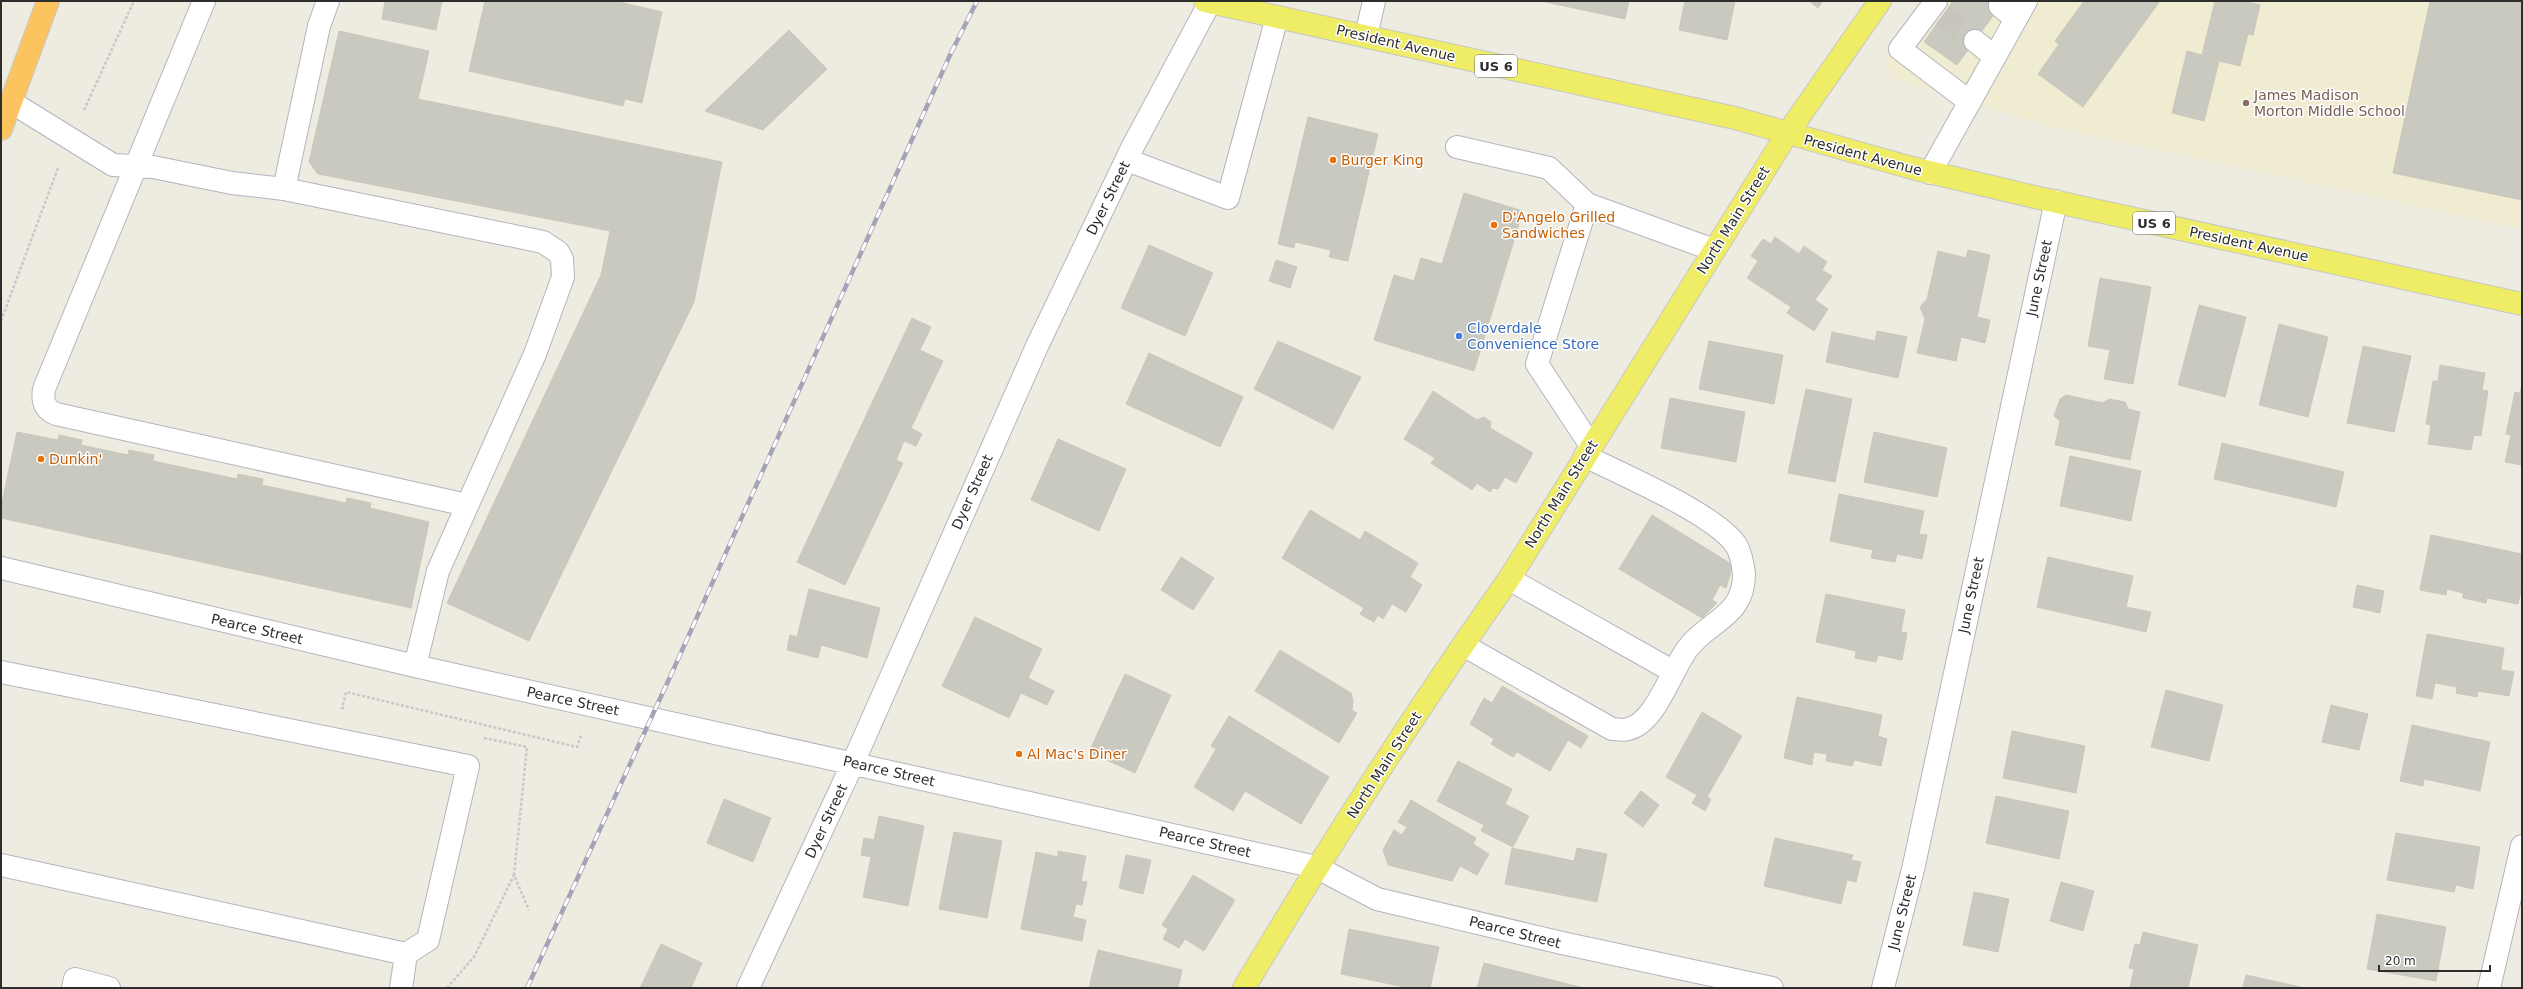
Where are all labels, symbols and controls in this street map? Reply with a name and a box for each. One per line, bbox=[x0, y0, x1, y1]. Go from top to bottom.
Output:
street label: President Avenue bbox=[1335, 22, 1457, 64]
road number: US 6 bbox=[1475, 55, 1517, 77]
place label: James Madison Morton Middle School bbox=[2253, 87, 2405, 119]
marker: James Madison Morton Middle School bbox=[2241, 98, 2251, 108]
street label: President Avenue bbox=[1802, 132, 1924, 178]
place label: Burger King bbox=[1341, 152, 1424, 168]
marker: Burger King bbox=[1328, 155, 1338, 165]
street label: Dyer Street bbox=[1083, 158, 1133, 238]
street label: North Main Street bbox=[1693, 163, 1773, 277]
place label: D'Angelo Grilled Sandwiches bbox=[1502, 209, 1615, 241]
road number: US 6 bbox=[2133, 212, 2175, 234]
marker: D'Angelo Grilled Sandwiches bbox=[1489, 220, 1499, 230]
street label: President Avenue bbox=[2188, 224, 2310, 264]
street label: June Street bbox=[2023, 238, 2055, 319]
place label: Cloverdale Convenience Store bbox=[1467, 320, 1599, 352]
marker: Cloverdale Convenience Store bbox=[1454, 331, 1464, 341]
street label: North Main Street bbox=[1521, 437, 1601, 551]
place label: Dunkin' bbox=[49, 451, 102, 467]
street label: Dyer Street bbox=[948, 452, 996, 532]
marker: Dunkin' bbox=[36, 454, 46, 464]
street label: June Street bbox=[1955, 555, 1987, 636]
street label: Pearce Street bbox=[209, 611, 305, 647]
street label: Pearce Street bbox=[525, 683, 621, 719]
street label: North Main Street bbox=[1344, 708, 1425, 821]
place label: Al Mac's Diner bbox=[1027, 746, 1127, 762]
marker: Al Mac's Diner bbox=[1014, 749, 1024, 759]
street label: Pearce Street bbox=[841, 753, 937, 789]
street label: Dyer Street bbox=[802, 781, 850, 861]
street label: Pearce Street bbox=[1157, 824, 1253, 860]
street label: June Street bbox=[1885, 872, 1919, 952]
street label: Pearce Street bbox=[1468, 913, 1563, 951]
scale bar bbox=[2379, 947, 2490, 973]
text: 20 m bbox=[2385, 954, 2416, 968]

